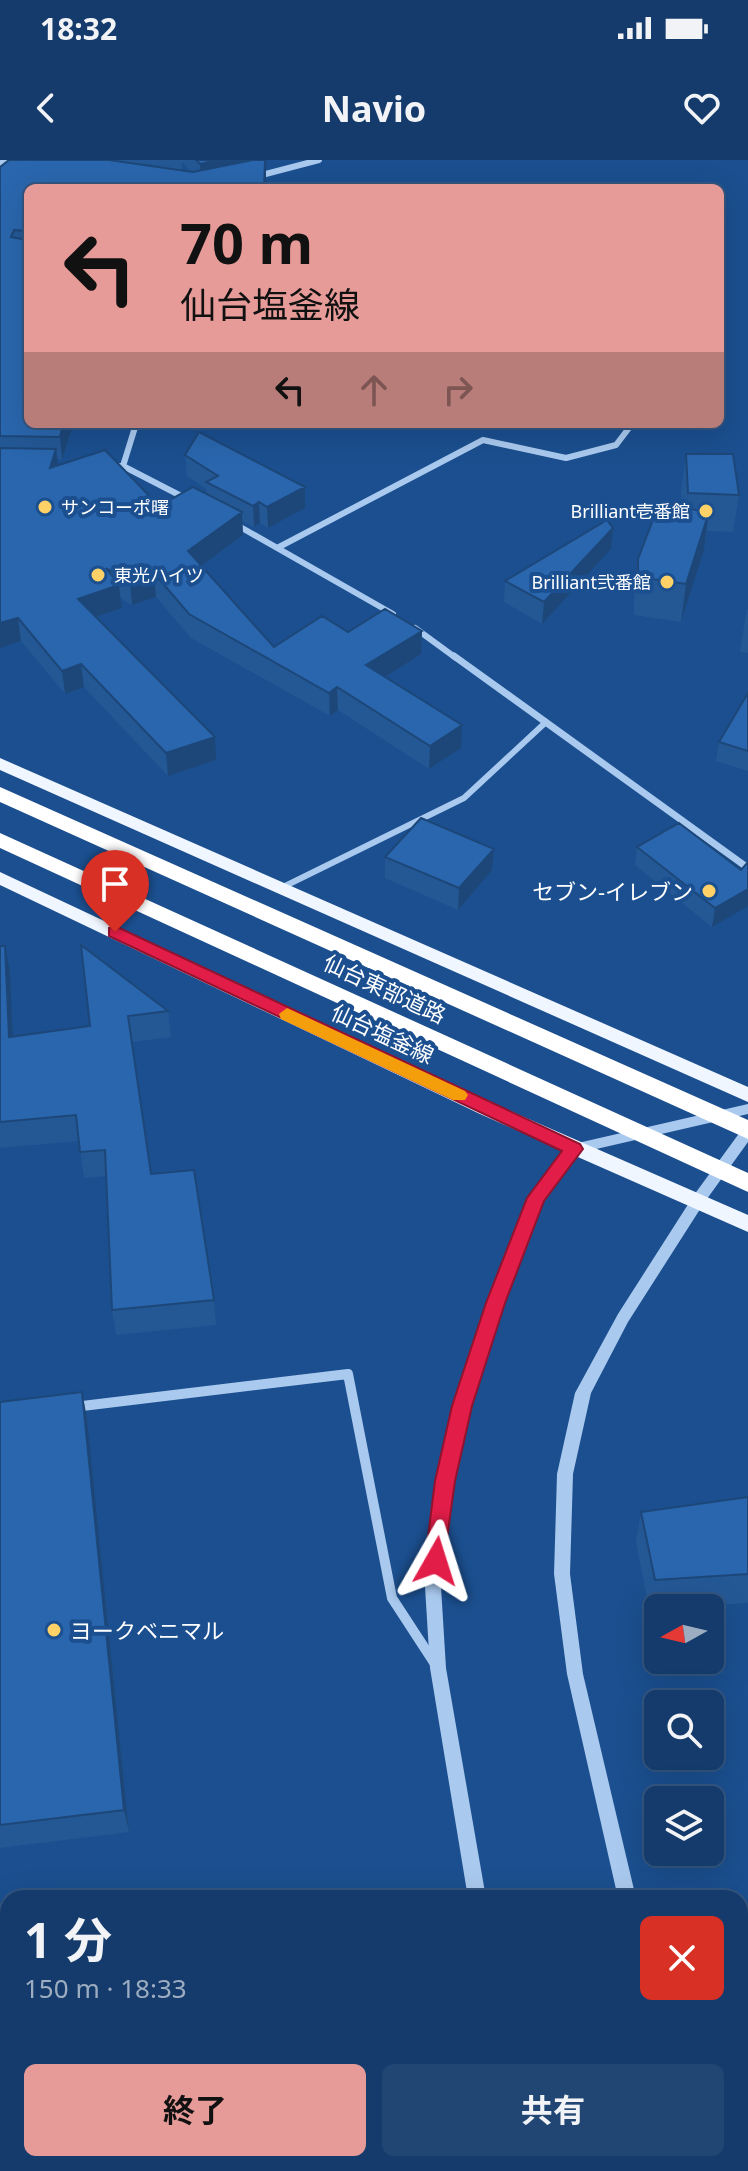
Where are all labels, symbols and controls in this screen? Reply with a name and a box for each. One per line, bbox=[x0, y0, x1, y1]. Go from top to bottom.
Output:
text: 18:32 bbox=[40, 8, 117, 49]
text: Navio bbox=[322, 84, 426, 133]
icon: back bbox=[24, 86, 68, 130]
icon: heart bbox=[680, 86, 724, 130]
text: 70 m bbox=[180, 204, 313, 280]
icon: left bbox=[48, 216, 152, 320]
text: 仙台塩釜線 bbox=[180, 280, 360, 329]
icon: left bbox=[268, 368, 312, 412]
icon: ahead bbox=[352, 368, 396, 412]
icon: right bbox=[436, 368, 480, 412]
place label: サンコーポ曙 bbox=[61, 495, 169, 519]
marker: サンコーポ曙 bbox=[36, 498, 54, 516]
place label: Brilliant壱番館 bbox=[571, 499, 690, 523]
marker: Brilliant壱番館 bbox=[697, 502, 715, 520]
place label: 東光ハイツ bbox=[114, 563, 204, 587]
marker: 東光ハイツ bbox=[89, 566, 107, 584]
place label: Brilliant弐番館 bbox=[532, 570, 651, 594]
marker: Brilliant弐番館 bbox=[658, 573, 676, 591]
pin bbox=[81, 850, 149, 932]
icon: arrive bbox=[93, 862, 137, 906]
place label: セブン-イレブン bbox=[532, 876, 693, 906]
marker: セブン-イレブン bbox=[700, 882, 718, 900]
street label: 仙台東部道路 bbox=[319, 947, 451, 1029]
street label: 仙台塩釜線 bbox=[327, 996, 439, 1070]
position arrow bbox=[394, 1519, 478, 1603]
north arrow bbox=[644, 1594, 724, 1674]
map controls bbox=[644, 1594, 724, 1866]
place label: ヨークベニマル bbox=[70, 1615, 224, 1645]
marker: ヨークベニマル bbox=[45, 1621, 63, 1639]
button: search bbox=[644, 1690, 724, 1770]
button: layers bbox=[644, 1786, 724, 1866]
text: 1 分 bbox=[24, 1907, 112, 1972]
button: close bbox=[640, 1916, 724, 2000]
text: 150 m · 18:33 bbox=[24, 1970, 187, 2006]
button: 終了 bbox=[24, 2064, 366, 2156]
button: 共有 bbox=[382, 2064, 724, 2156]

